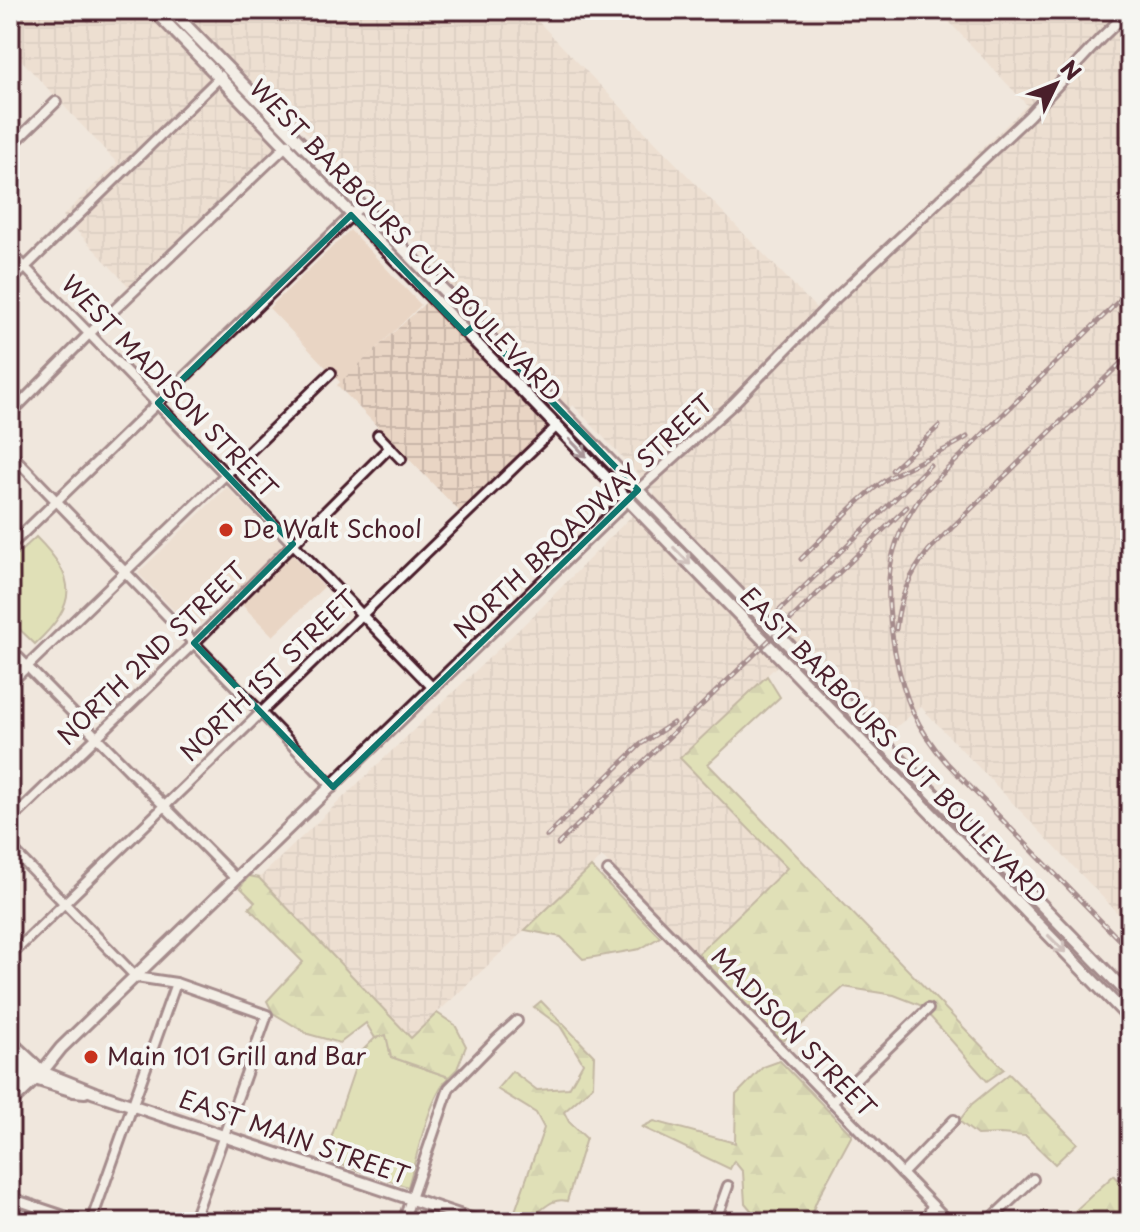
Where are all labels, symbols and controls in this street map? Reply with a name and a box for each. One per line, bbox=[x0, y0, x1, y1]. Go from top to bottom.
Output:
north arrow bbox=[1016, 44, 1096, 124]
text: N bbox=[1054, 52, 1090, 87]
street label: WEST BARBOURS CUT BOULEVARD bbox=[242, 70, 571, 409]
street label: WEST MADISON STREET bbox=[54, 266, 288, 506]
street label: NORTH BROADWAY STREET bbox=[445, 385, 721, 646]
one-way arrow bbox=[568, 438, 587, 457]
place label: De Walt School bbox=[242, 510, 422, 546]
marker: De Walt School bbox=[217, 521, 235, 539]
one-way arrow bbox=[672, 546, 691, 565]
street label: NORTH 2ND STREET bbox=[48, 552, 253, 752]
street label: EAST BARBOURS CUT BOULEVARD bbox=[733, 578, 1056, 911]
street label: NORTH 1ST STREET bbox=[171, 580, 365, 769]
one-way arrow bbox=[1048, 934, 1067, 954]
street label: MADISON STREET bbox=[704, 939, 885, 1125]
place label: Main 101 Grill and Bar bbox=[107, 1037, 366, 1073]
marker: Main 101 Grill and Bar bbox=[82, 1048, 100, 1066]
street label: EAST MAIN STREET bbox=[175, 1080, 415, 1193]

